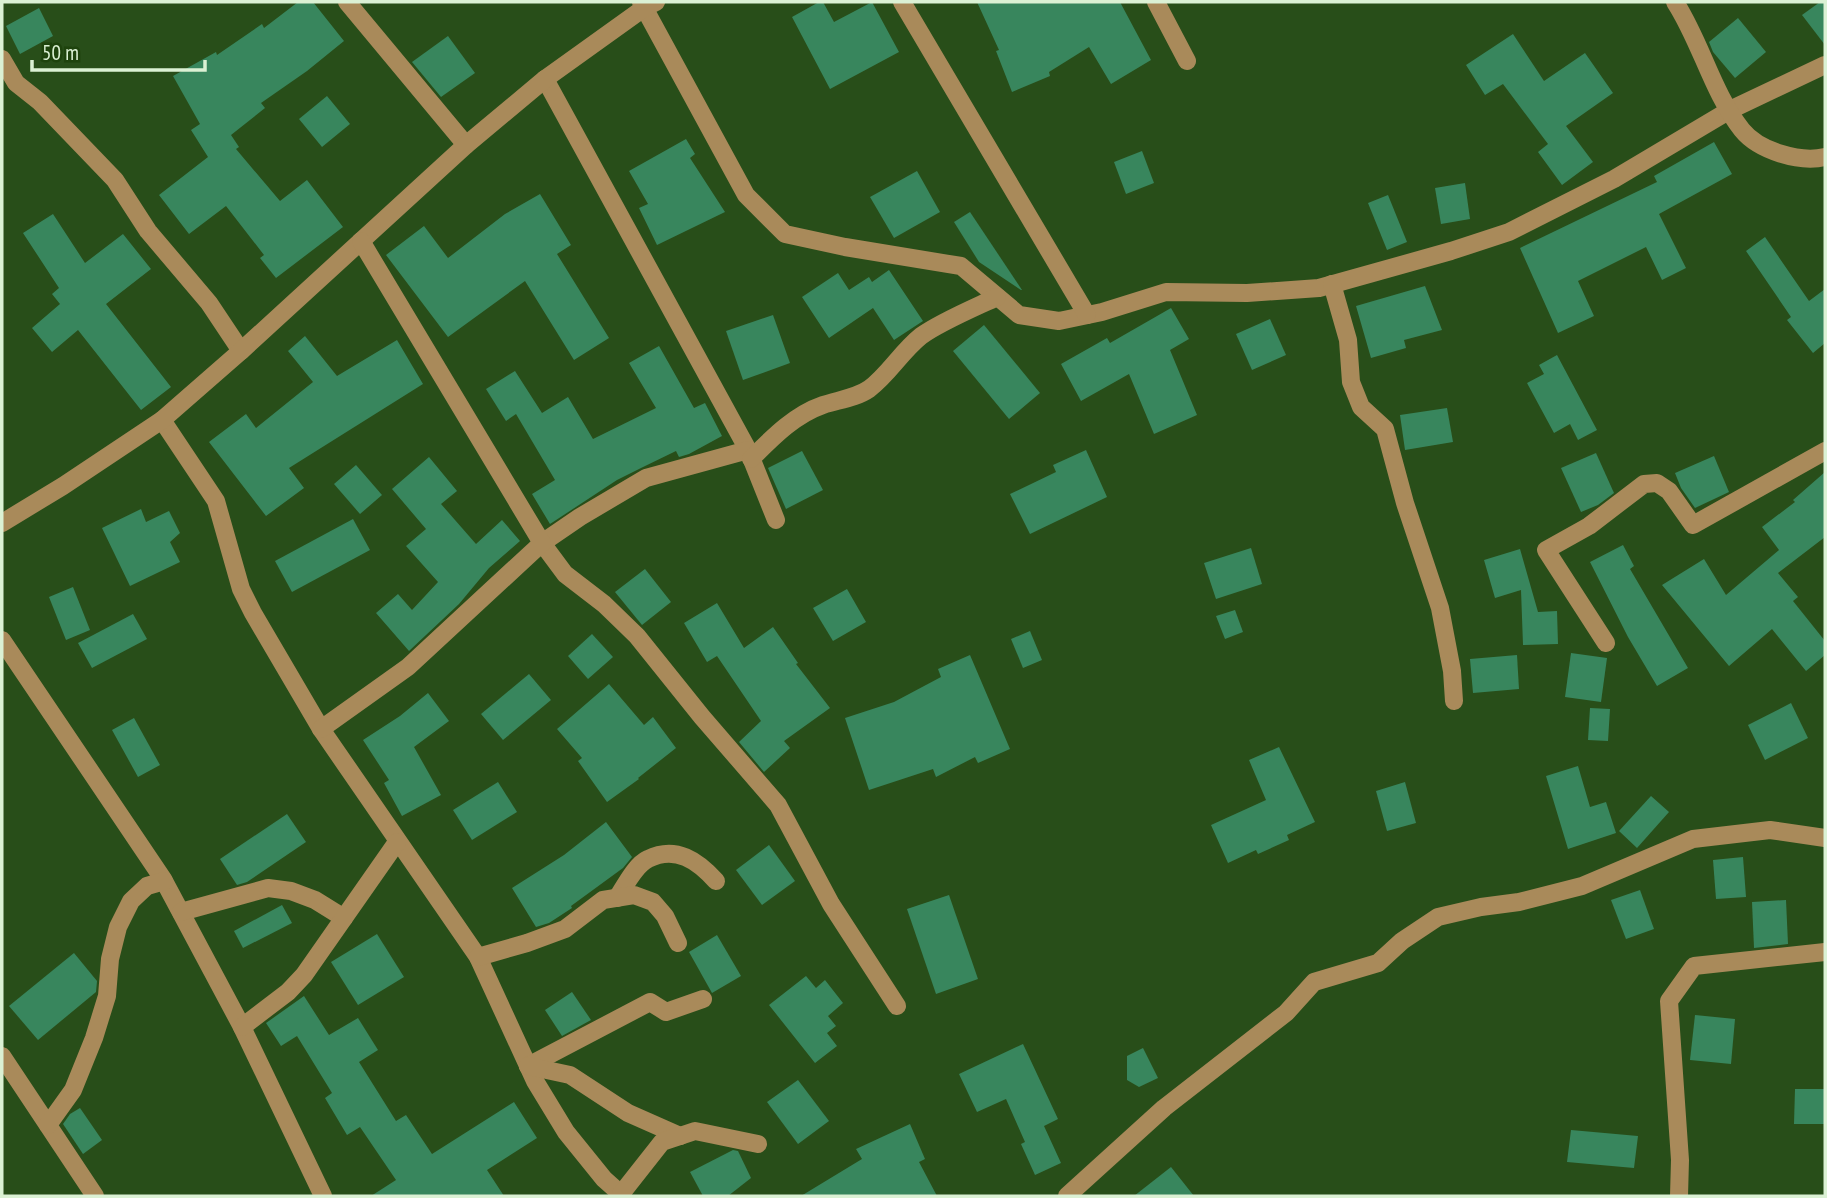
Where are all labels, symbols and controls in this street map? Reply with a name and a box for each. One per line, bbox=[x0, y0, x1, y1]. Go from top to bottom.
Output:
scale bar bbox=[32, 28, 205, 72]
text: 50 m bbox=[42, 39, 79, 66]

